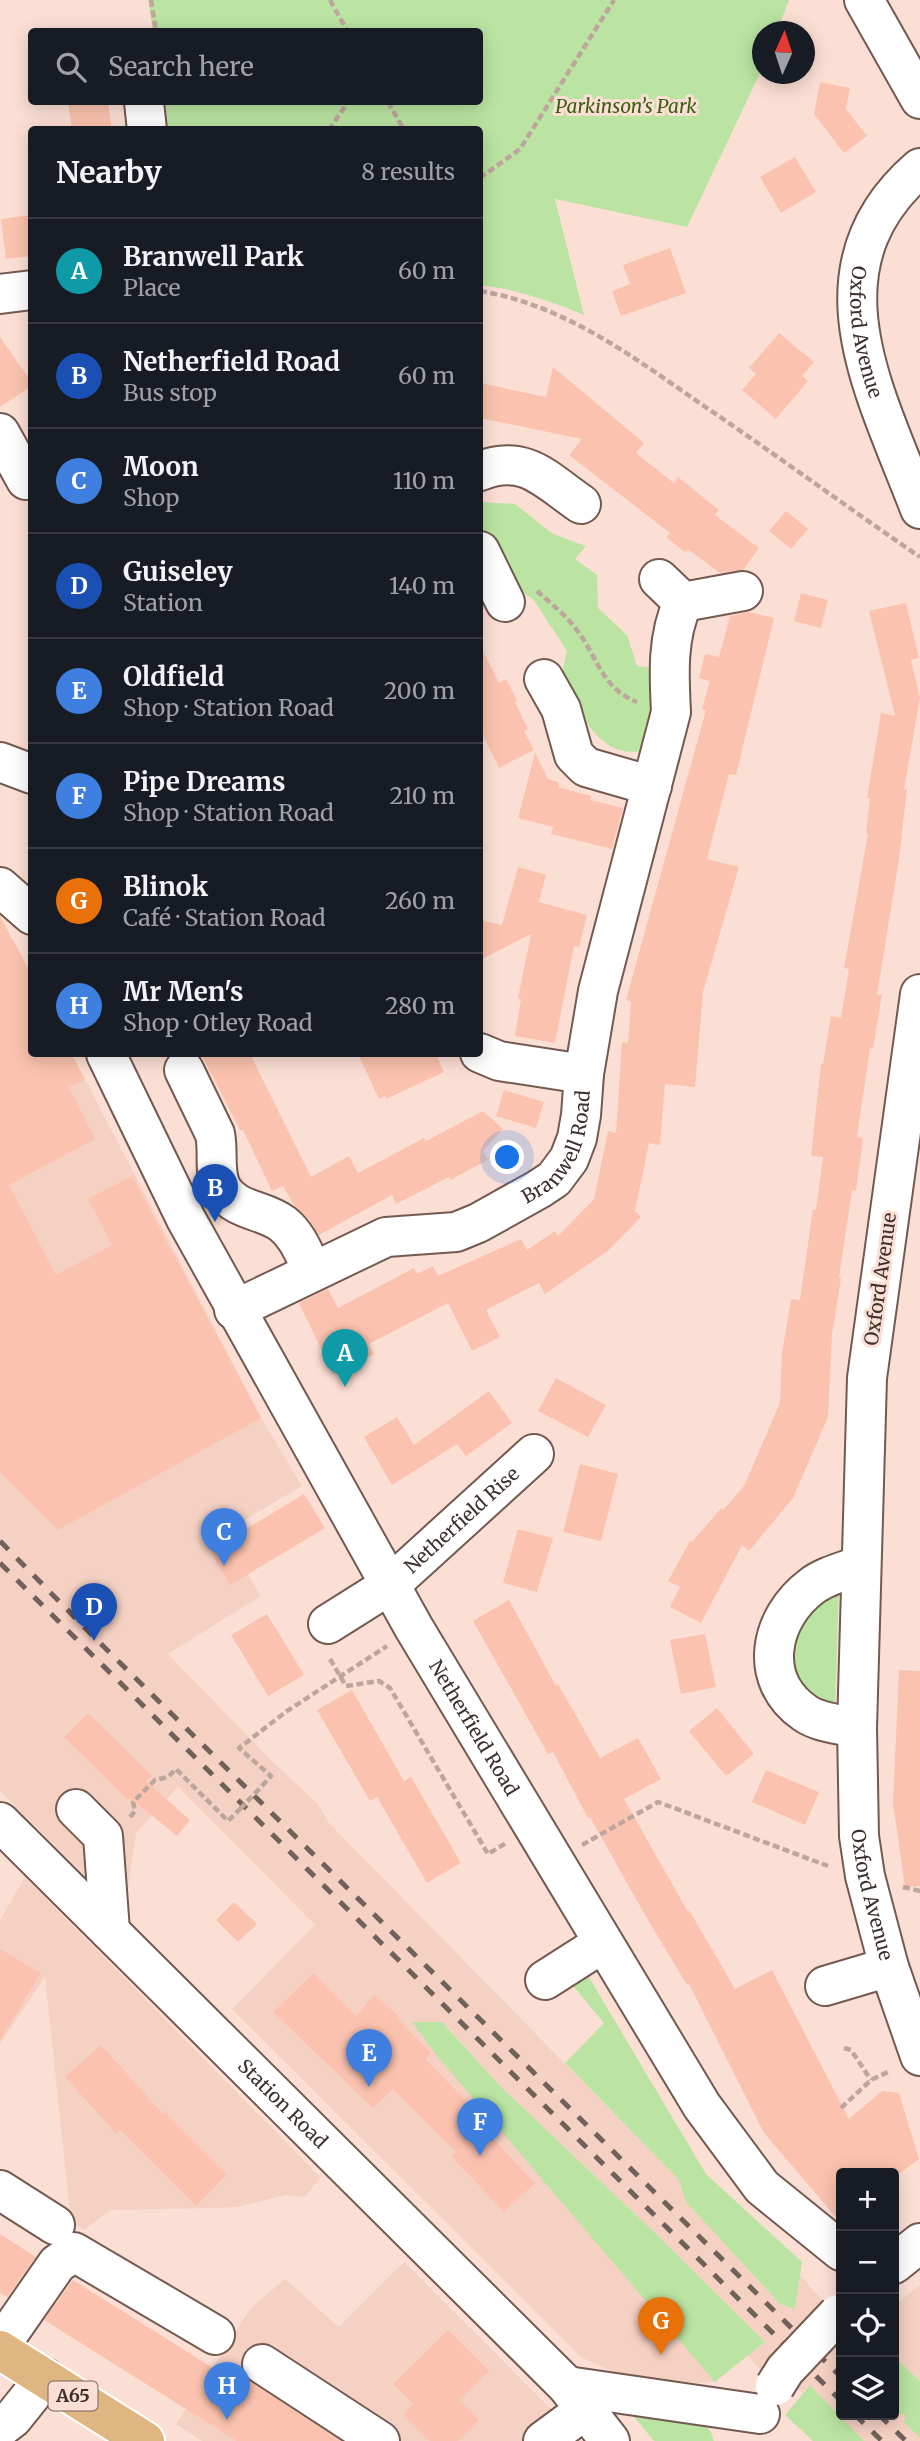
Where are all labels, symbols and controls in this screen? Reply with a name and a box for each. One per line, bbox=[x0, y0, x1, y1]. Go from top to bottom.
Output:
north arrow bbox=[752, 21, 815, 84]
search box bbox=[28, 28, 483, 105]
icon: search bbox=[52, 48, 90, 86]
text: Search here bbox=[108, 50, 254, 83]
park label: Parkinson’s Park bbox=[555, 94, 697, 118]
text: Nearby bbox=[56, 153, 162, 191]
text: 8 results bbox=[361, 157, 455, 186]
text: Branwell Park bbox=[123, 240, 304, 273]
text: A bbox=[71, 256, 87, 285]
text: 60 m bbox=[398, 256, 455, 285]
street label: Oxford Avenue bbox=[845, 264, 888, 401]
text: Place bbox=[123, 273, 180, 302]
text: Netherfield Road bbox=[123, 345, 340, 378]
text: B bbox=[71, 361, 87, 390]
text: 60 m bbox=[398, 361, 455, 390]
text: Bus stop bbox=[123, 378, 217, 407]
text: Moon bbox=[123, 450, 199, 483]
text: C bbox=[71, 466, 87, 495]
text: 110 m bbox=[393, 466, 455, 495]
text: Shop bbox=[123, 483, 179, 512]
text: Guiseley bbox=[123, 555, 233, 588]
text: D bbox=[70, 571, 88, 600]
text: 140 m bbox=[389, 571, 455, 600]
text: Station bbox=[123, 588, 203, 617]
text: Oldfield bbox=[123, 660, 224, 693]
text: E bbox=[71, 676, 87, 705]
text: 200 m bbox=[384, 676, 455, 705]
text: Shop · Station Road bbox=[123, 693, 334, 722]
text: Pipe Dreams bbox=[123, 765, 285, 798]
text: F bbox=[72, 781, 86, 810]
text: 210 m bbox=[390, 781, 455, 810]
text: Shop · Station Road bbox=[123, 798, 334, 827]
text: Blinok bbox=[123, 870, 208, 903]
text: G bbox=[71, 886, 87, 915]
text: 260 m bbox=[385, 886, 455, 915]
text: Café · Station Road bbox=[123, 903, 326, 932]
text: Mr Men's bbox=[123, 975, 243, 1008]
text: H bbox=[70, 991, 89, 1020]
text: 280 m bbox=[385, 991, 455, 1020]
text: Shop · Otley Road bbox=[123, 1008, 313, 1037]
street label: Branwell Road bbox=[517, 1090, 595, 1208]
your location bbox=[490, 1140, 524, 1174]
pin: B bbox=[192, 1164, 238, 1222]
street label: Oxford Avenue bbox=[859, 1211, 901, 1347]
pin: A bbox=[322, 1329, 368, 1387]
street label: Netherfield Rise bbox=[399, 1462, 524, 1578]
pin: C bbox=[201, 1508, 247, 1566]
pin: D bbox=[71, 1583, 117, 1641]
street label: Netherfield Road bbox=[424, 1655, 524, 1800]
street label: Oxford Avenue bbox=[846, 1828, 899, 1963]
pin: E bbox=[346, 2029, 392, 2087]
street label: Station Road bbox=[233, 2054, 333, 2153]
pin: F bbox=[457, 2098, 503, 2156]
map controls bbox=[836, 2168, 899, 2420]
button: + bbox=[836, 2168, 899, 2231]
button: − bbox=[836, 2231, 899, 2294]
button: locate bbox=[836, 2294, 899, 2357]
pin: G bbox=[638, 2297, 684, 2355]
button: layers bbox=[836, 2357, 899, 2420]
pin: H bbox=[204, 2362, 250, 2420]
road number: A65 bbox=[48, 2382, 98, 2410]

